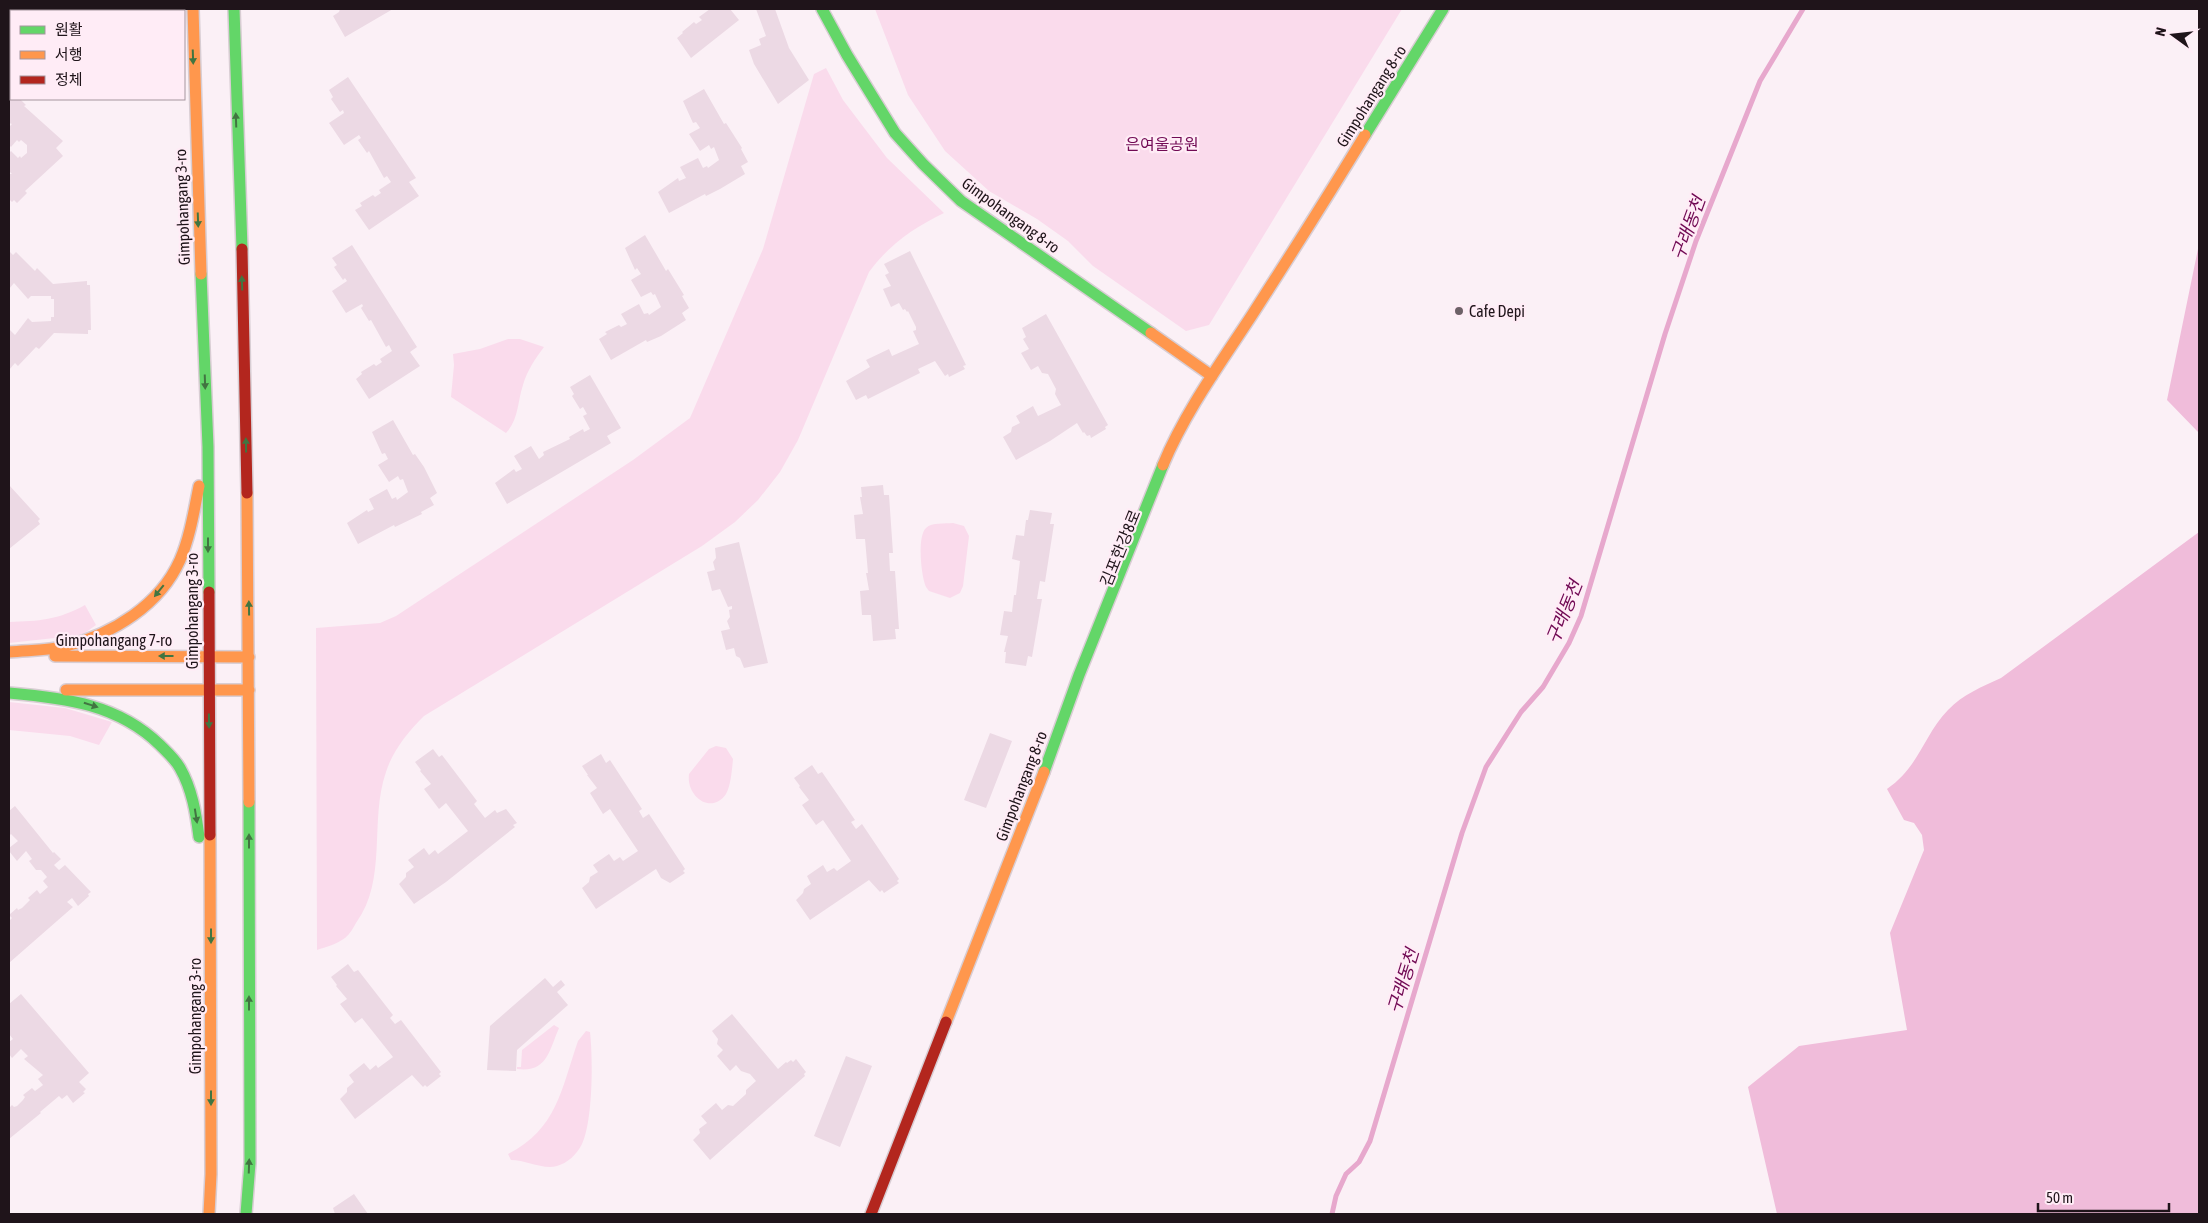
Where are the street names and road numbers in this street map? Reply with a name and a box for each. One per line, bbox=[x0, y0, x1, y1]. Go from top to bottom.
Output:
street label: Gimpohangang 8-ro bbox=[1333, 42, 1410, 151]
street label: Gimpohangang 3-ro bbox=[171, 149, 194, 265]
street label: Gimpohangang 8-ro bbox=[958, 174, 1063, 257]
street label: 김포한강8로 bbox=[1096, 507, 1144, 589]
street label: Gimpohangang 3-ro bbox=[183, 553, 202, 669]
street label: Gimpohangang 7-ro bbox=[56, 631, 172, 650]
street label: Gimpohangang 8-ro bbox=[992, 728, 1051, 844]
street label: Gimpohangang 3-ro bbox=[186, 958, 205, 1074]

